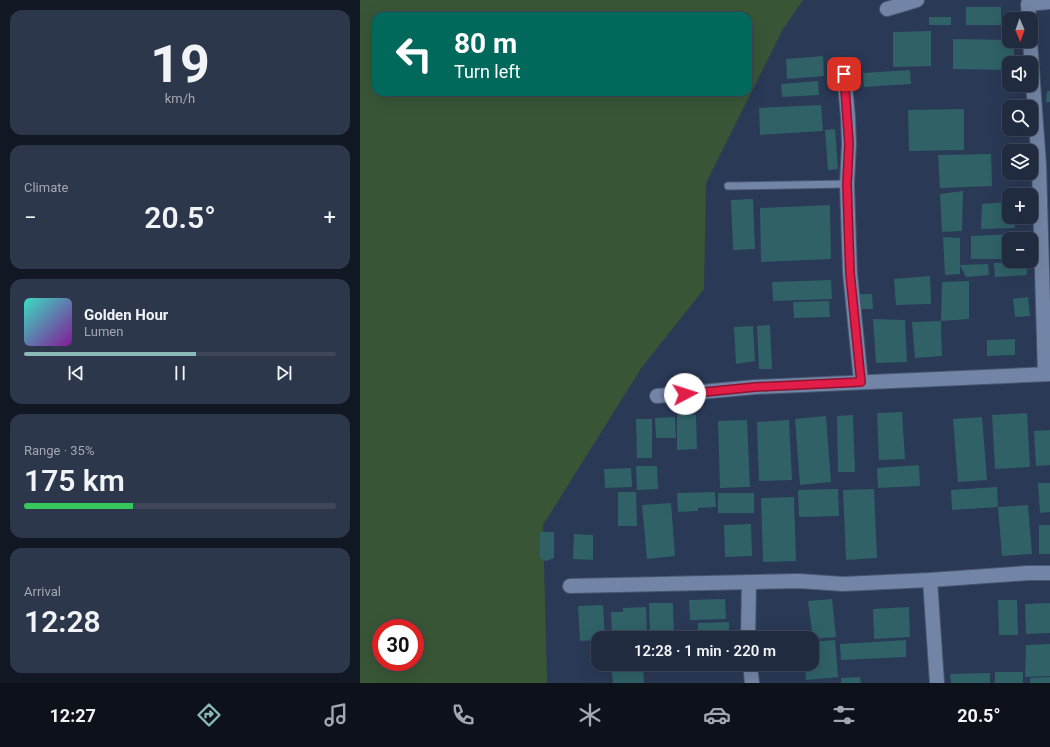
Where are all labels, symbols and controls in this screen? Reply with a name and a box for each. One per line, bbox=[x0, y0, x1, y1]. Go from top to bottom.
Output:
north arrow bbox=[1002, 12, 1038, 48]
map controls bbox=[1002, 12, 1038, 268]
text: 80 m bbox=[454, 27, 517, 60]
icon: left bbox=[388, 28, 440, 80]
text: 19 bbox=[150, 34, 210, 95]
button: sound bbox=[1002, 56, 1038, 92]
pin bbox=[827, 57, 861, 91]
text: Turn left bbox=[454, 61, 520, 82]
icon: arrive bbox=[833, 63, 855, 85]
text: km/h bbox=[165, 91, 195, 106]
button: search bbox=[1002, 100, 1038, 136]
button: layers bbox=[1002, 144, 1038, 180]
text: Climate bbox=[24, 180, 68, 195]
button: + bbox=[1002, 188, 1038, 224]
text: 20.5° bbox=[144, 200, 216, 235]
text: − bbox=[24, 205, 37, 230]
text: + bbox=[324, 205, 336, 230]
button: − bbox=[1002, 232, 1038, 268]
text: Golden Hour bbox=[84, 306, 168, 324]
text: Lumen bbox=[84, 324, 123, 339]
icon: previous bbox=[65, 362, 87, 384]
icon: pause bbox=[169, 362, 191, 384]
icon: next bbox=[273, 362, 295, 384]
position arrow bbox=[664, 373, 706, 415]
text: Range · 35% bbox=[24, 443, 94, 458]
text: 175 km bbox=[24, 463, 125, 498]
text: Arrival bbox=[24, 584, 61, 599]
text: 12:28 bbox=[24, 604, 101, 639]
speed limit sign: 30 bbox=[372, 619, 424, 671]
text: 12:28 · 1 min · 220 m bbox=[634, 642, 776, 660]
icon: directions bbox=[195, 701, 223, 729]
icon: music bbox=[322, 701, 350, 729]
icon: phone bbox=[449, 701, 477, 729]
icon: climate bbox=[576, 701, 604, 729]
icon: car bbox=[703, 701, 731, 729]
icon: filters bbox=[830, 701, 858, 729]
text: 12:27 bbox=[50, 705, 96, 726]
text: 20.5° bbox=[957, 705, 1000, 726]

